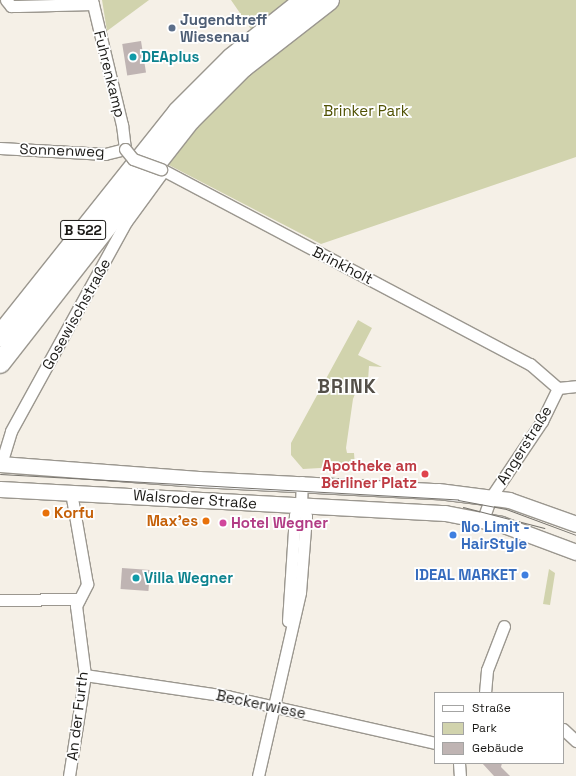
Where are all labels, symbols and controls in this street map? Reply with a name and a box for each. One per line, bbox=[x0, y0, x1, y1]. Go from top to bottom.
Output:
place label: Jugendtreff Wiesenau bbox=[180, 10, 267, 45]
marker: Jugendtreff Wiesenau bbox=[167, 23, 177, 33]
street label: Fuhrenkamp bbox=[90, 29, 130, 119]
place label: DEAplus bbox=[141, 48, 199, 66]
marker: DEAplus bbox=[128, 52, 138, 62]
park label: Brinker Park bbox=[323, 102, 409, 120]
street label: Sonnenweg bbox=[19, 140, 105, 160]
road number: B 522 bbox=[60, 218, 106, 242]
street label: Brinkholt bbox=[310, 242, 376, 288]
street label: Gosewischstraße bbox=[38, 255, 114, 373]
district label: BRINK bbox=[317, 376, 377, 398]
street label: Angerstraße bbox=[493, 402, 555, 488]
place label: Apotheke am Berliner Platz bbox=[321, 456, 417, 491]
marker: Apotheke am Berliner Platz bbox=[420, 469, 430, 479]
street label: Walsroder Straße bbox=[132, 486, 258, 512]
place label: Korfu bbox=[54, 504, 94, 522]
marker: Korfu bbox=[41, 508, 51, 518]
place label: Max'es bbox=[147, 512, 198, 530]
place label: Hotel Wegner bbox=[231, 514, 328, 532]
marker: Max'es bbox=[201, 516, 211, 526]
place label: No Limit - HairStyle bbox=[461, 517, 530, 552]
marker: Hotel Wegner bbox=[218, 518, 228, 528]
marker: No Limit - HairStyle bbox=[448, 530, 458, 540]
place label: IDEAL MARKET bbox=[415, 566, 517, 584]
place label: Villa Wegner bbox=[144, 569, 233, 587]
marker: IDEAL MARKET bbox=[520, 570, 530, 580]
marker: Villa Wegner bbox=[131, 573, 141, 583]
street label: An der Furth bbox=[63, 670, 91, 762]
street label: Beckerwiese bbox=[214, 686, 308, 722]
legend bbox=[434, 692, 564, 764]
text: Straße bbox=[472, 700, 511, 716]
text: Park bbox=[472, 720, 497, 736]
text: Gebäude bbox=[472, 740, 524, 756]

